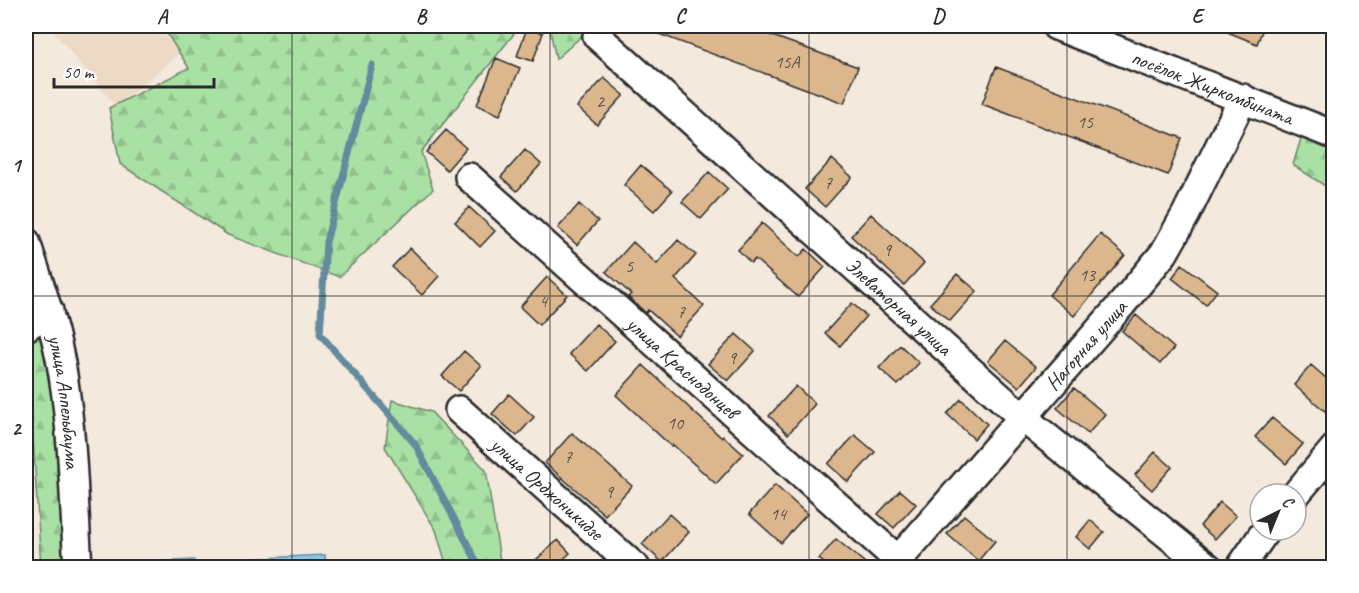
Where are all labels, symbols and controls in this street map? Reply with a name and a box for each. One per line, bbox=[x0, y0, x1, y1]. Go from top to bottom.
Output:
text: A bbox=[157, 4, 169, 29]
text: B bbox=[416, 4, 428, 29]
text: C bbox=[675, 4, 687, 29]
text: D bbox=[932, 4, 946, 29]
text: E bbox=[1192, 4, 1206, 29]
street label: посёлок Жиркомбината bbox=[1128, 44, 1299, 132]
scale bar bbox=[54, 51, 214, 89]
house number: 15А bbox=[774, 51, 801, 73]
text: 50 m bbox=[63, 61, 96, 83]
house number: 2 bbox=[596, 90, 606, 112]
house number: 15 bbox=[1077, 111, 1094, 133]
text: 1 bbox=[12, 153, 23, 178]
house number: 7 bbox=[824, 172, 833, 194]
house number: 9 bbox=[883, 239, 893, 261]
street label: Элеваторная улица bbox=[840, 252, 958, 362]
house number: 5 bbox=[625, 255, 634, 277]
house number: 13 bbox=[1079, 264, 1097, 286]
house number: 4 bbox=[539, 290, 549, 312]
street label: Нагорная улица bbox=[1039, 293, 1134, 396]
house number: 7 bbox=[677, 301, 686, 323]
street label: улица Краснодонцев bbox=[620, 310, 747, 427]
street label: улица Аппельбаума bbox=[42, 330, 86, 471]
house number: 9 bbox=[728, 347, 738, 369]
house number: 10 bbox=[667, 412, 685, 434]
text: 2 bbox=[12, 416, 23, 441]
street label: улица Орджоникидзе bbox=[484, 430, 610, 547]
house number: 7 bbox=[564, 446, 573, 468]
house number: 9 bbox=[605, 481, 615, 503]
north arrow bbox=[1248, 482, 1308, 542]
text: С bbox=[1278, 492, 1299, 513]
house number: 14 bbox=[770, 503, 788, 525]

